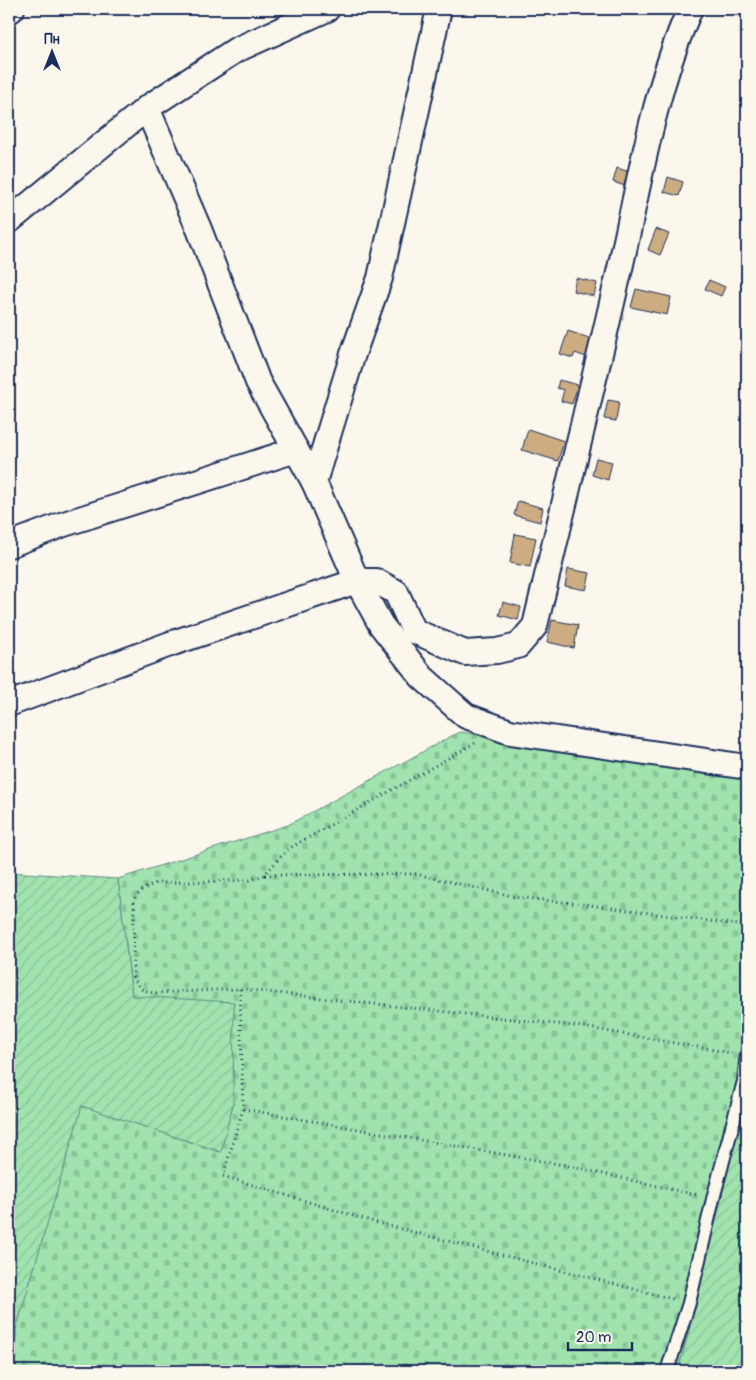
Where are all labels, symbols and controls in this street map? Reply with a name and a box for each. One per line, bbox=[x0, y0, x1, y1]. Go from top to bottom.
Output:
north arrow bbox=[28, 28, 78, 78]
text: Пн bbox=[44, 31, 60, 48]
scale bar bbox=[568, 1320, 632, 1352]
text: 20 m bbox=[576, 1328, 611, 1347]

